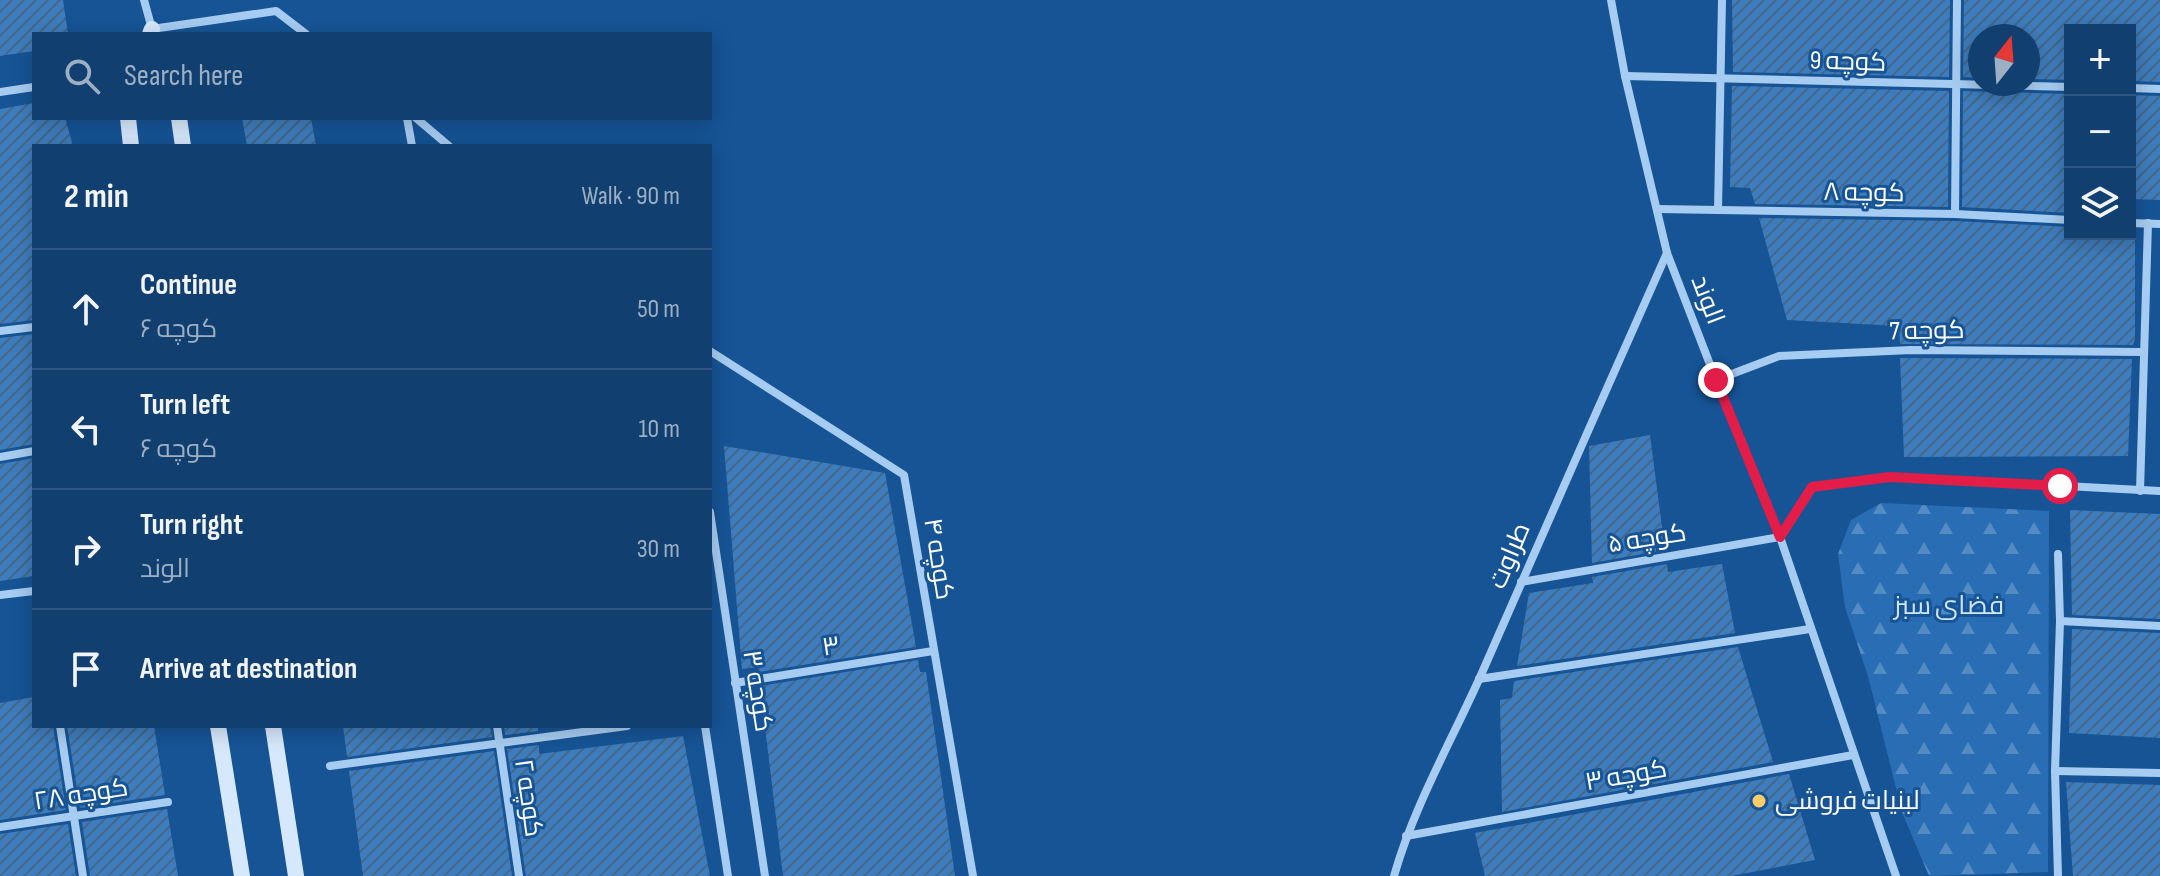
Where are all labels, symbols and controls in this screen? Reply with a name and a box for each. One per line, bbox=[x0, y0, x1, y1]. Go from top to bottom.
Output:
north arrow bbox=[1968, 24, 2040, 96]
map controls bbox=[2064, 24, 2136, 240]
button: + bbox=[2064, 24, 2136, 96]
search box bbox=[32, 32, 712, 120]
street label: کوچه 9 bbox=[1809, 45, 1887, 79]
icon: search bbox=[60, 54, 104, 98]
text: Search here bbox=[124, 58, 243, 94]
button: − bbox=[2064, 96, 2136, 168]
button: layers bbox=[2064, 168, 2136, 240]
text: 2 min bbox=[64, 176, 129, 217]
street label: کوچه ۸ bbox=[1823, 177, 1905, 209]
text: Walk · 90 m bbox=[582, 181, 680, 212]
text: Continue bbox=[140, 267, 237, 303]
street label: الوند bbox=[1684, 271, 1730, 329]
icon: ahead bbox=[64, 287, 108, 331]
text: 50 m bbox=[637, 294, 680, 325]
text: کوچه ۶ bbox=[140, 314, 217, 345]
street label: کوچه 7 bbox=[1889, 315, 1965, 347]
route end bbox=[1698, 362, 1734, 398]
text: Turn left bbox=[140, 387, 230, 423]
icon: left bbox=[64, 407, 108, 451]
text: 10 m bbox=[638, 414, 680, 445]
text: کوچه ۶ bbox=[140, 434, 217, 465]
route start bbox=[2042, 468, 2078, 504]
text: Turn right bbox=[140, 507, 243, 543]
street label: کوچه ۴ bbox=[916, 516, 960, 602]
street label: طراوت bbox=[1482, 518, 1538, 594]
street label: کوچه ۵ bbox=[1606, 518, 1688, 560]
icon: right bbox=[64, 527, 108, 571]
text: 30 m bbox=[637, 534, 680, 565]
text: الوند bbox=[140, 554, 190, 585]
park label: فضای سبز bbox=[1892, 591, 2004, 622]
street label: ۳ bbox=[820, 630, 842, 664]
icon: arrive bbox=[64, 647, 108, 691]
street label: کوچه ۳ bbox=[735, 648, 779, 734]
text: Arrive at destination bbox=[140, 651, 357, 687]
street label: کوچه ۳ bbox=[1583, 754, 1669, 798]
street label: کوچه ۲ bbox=[507, 757, 549, 839]
street label: کوچه ۲۸ bbox=[32, 772, 130, 818]
place label: لبنیات فروشی bbox=[1775, 786, 1920, 817]
marker: لبنیات فروشی bbox=[1750, 792, 1768, 810]

